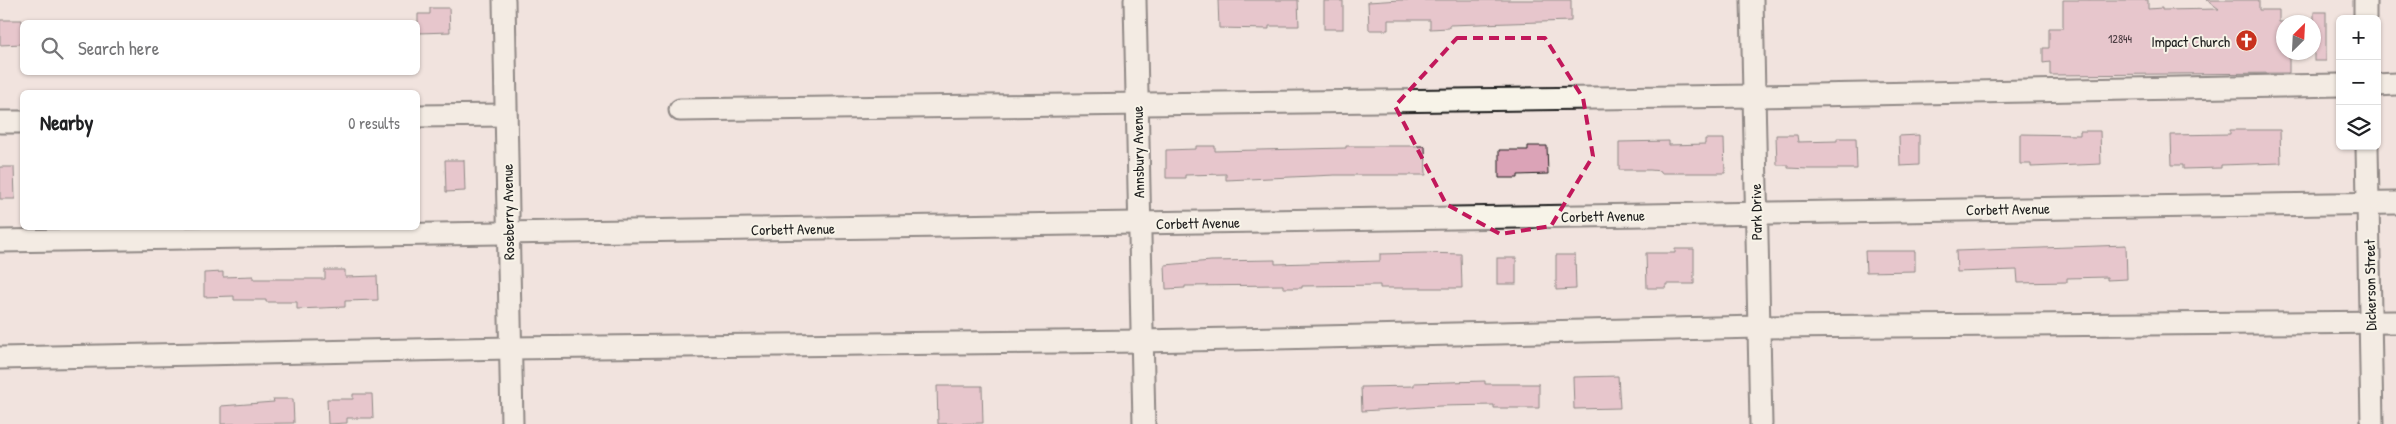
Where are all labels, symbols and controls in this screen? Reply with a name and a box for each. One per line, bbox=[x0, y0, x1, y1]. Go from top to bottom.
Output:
north arrow bbox=[2276, 15, 2321, 60]
map controls bbox=[2336, 15, 2381, 150]
button: + bbox=[2336, 15, 2381, 60]
search box bbox=[20, 20, 420, 75]
church icon: Impact Church bbox=[2234, 29, 2258, 53]
house number: 12844 bbox=[2108, 30, 2133, 47]
place label: Impact Church bbox=[2151, 31, 2230, 52]
icon: search bbox=[38, 34, 66, 62]
text: Search here bbox=[78, 35, 159, 61]
button: − bbox=[2336, 60, 2381, 105]
button: layers bbox=[2336, 105, 2381, 150]
street label: Annsbury Avenue bbox=[1127, 106, 1149, 198]
text: Nearby bbox=[40, 108, 93, 137]
text: 0 results bbox=[348, 112, 400, 134]
street label: Roseberry Avenue bbox=[497, 164, 519, 260]
street label: Park Drive bbox=[1745, 183, 1767, 241]
street label: Corbett Avenue bbox=[1966, 198, 2050, 220]
street label: Corbett Avenue bbox=[1561, 205, 1645, 227]
street label: Corbett Avenue bbox=[1156, 212, 1240, 234]
street label: Corbett Avenue bbox=[751, 218, 835, 240]
street label: Dickerson Street bbox=[2359, 238, 2381, 331]

